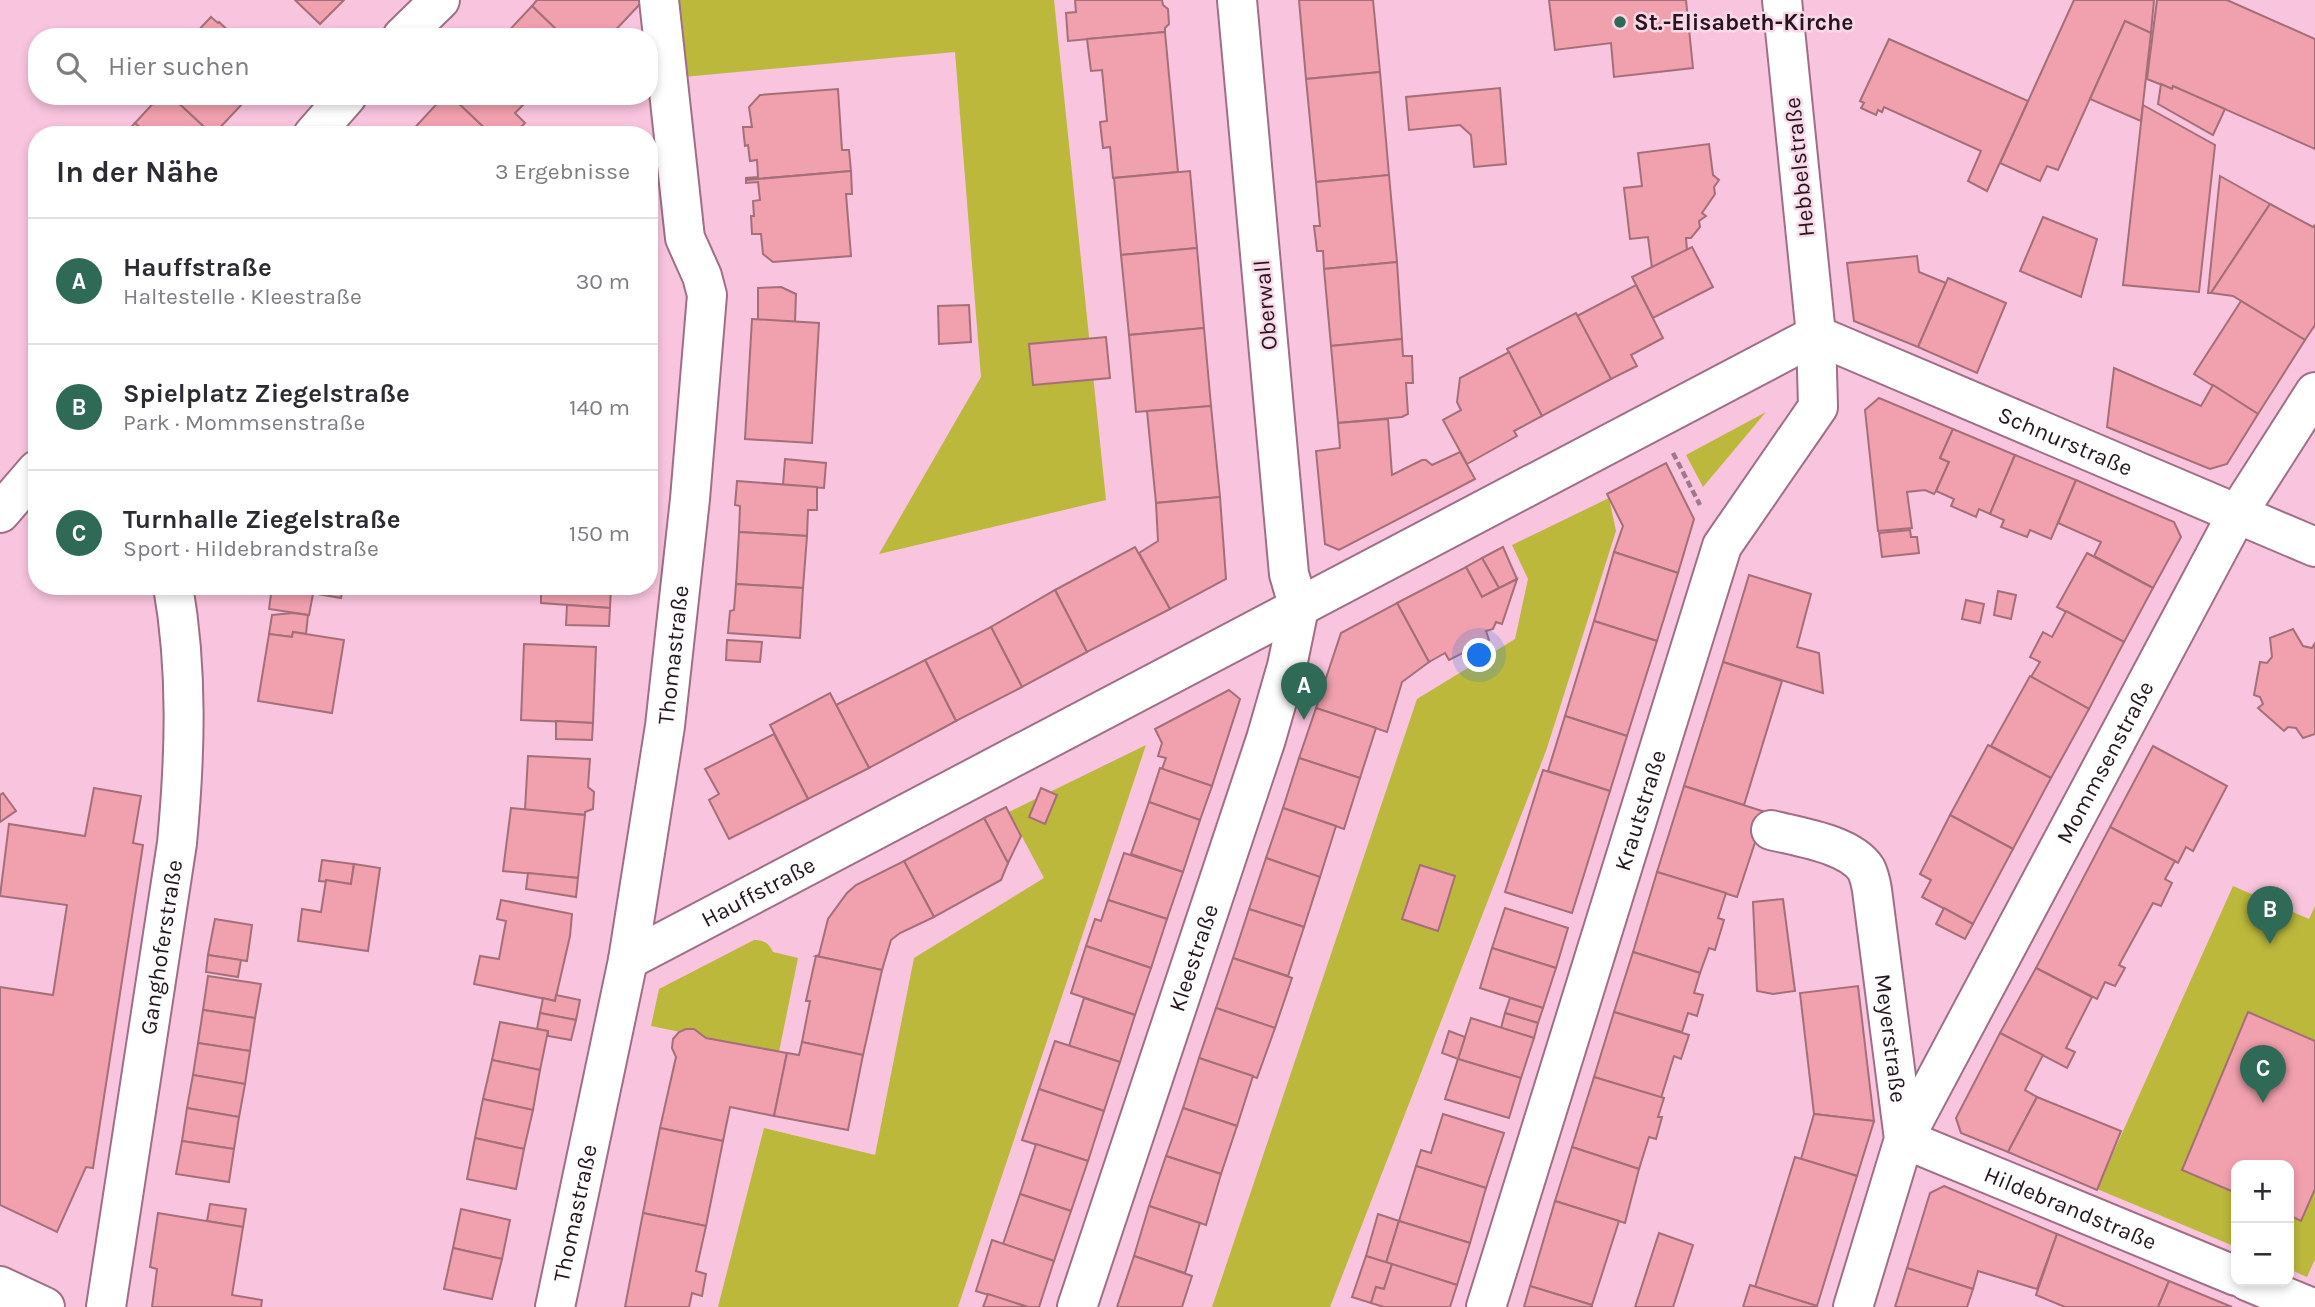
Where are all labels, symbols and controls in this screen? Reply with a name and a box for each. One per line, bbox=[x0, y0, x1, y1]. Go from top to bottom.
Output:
place label: St.-Elisabeth-Kirche bbox=[1634, 9, 1854, 36]
marker: St.-Elisabeth-Kirche bbox=[1612, 14, 1628, 30]
search box bbox=[28, 28, 658, 105]
icon: search bbox=[52, 48, 90, 86]
text: Hier suchen bbox=[108, 51, 250, 82]
street label: Hebbelstraße bbox=[1779, 96, 1820, 238]
text: In der Nähe bbox=[56, 154, 219, 190]
text: 3 Ergebnisse bbox=[495, 158, 630, 185]
text: Hauffstraße bbox=[123, 252, 272, 283]
street label: Oberwall bbox=[1248, 259, 1283, 351]
text: A bbox=[72, 268, 86, 295]
text: 30 m bbox=[576, 268, 630, 295]
text: Haltestelle · Kleestraße bbox=[123, 283, 362, 310]
text: Spielplatz Ziegelstraße bbox=[123, 378, 410, 409]
text: B bbox=[72, 394, 86, 421]
text: 140 m bbox=[569, 394, 630, 421]
street label: Schnurstraße bbox=[1994, 401, 2137, 482]
text: Park · Mommsenstraße bbox=[123, 409, 365, 436]
text: Turnhalle Ziegelstraße bbox=[123, 504, 400, 535]
text: C bbox=[72, 520, 86, 547]
text: 150 m bbox=[569, 520, 630, 547]
text: Sport · Hildebrandstraße bbox=[123, 535, 379, 562]
street label: Thomastraße bbox=[652, 584, 694, 726]
your location bbox=[1462, 638, 1496, 672]
pin: A bbox=[1281, 662, 1327, 720]
street label: Mommsenstraße bbox=[2051, 676, 2160, 848]
street label: Krautstraße bbox=[1609, 747, 1672, 874]
street label: Hauffstraße bbox=[697, 851, 820, 933]
street label: Ganghoferstraße bbox=[135, 858, 188, 1037]
pin: B bbox=[2247, 886, 2293, 944]
street label: Kleestraße bbox=[1163, 901, 1224, 1015]
street label: Meyerstraße bbox=[1869, 972, 1912, 1104]
pin: C bbox=[2240, 1045, 2286, 1103]
street label: Thomastraße bbox=[548, 1142, 603, 1284]
map controls bbox=[2231, 1160, 2294, 1286]
button: + bbox=[2231, 1160, 2294, 1223]
street label: Hildebrandstraße bbox=[1980, 1161, 2160, 1256]
button: − bbox=[2231, 1223, 2294, 1286]

